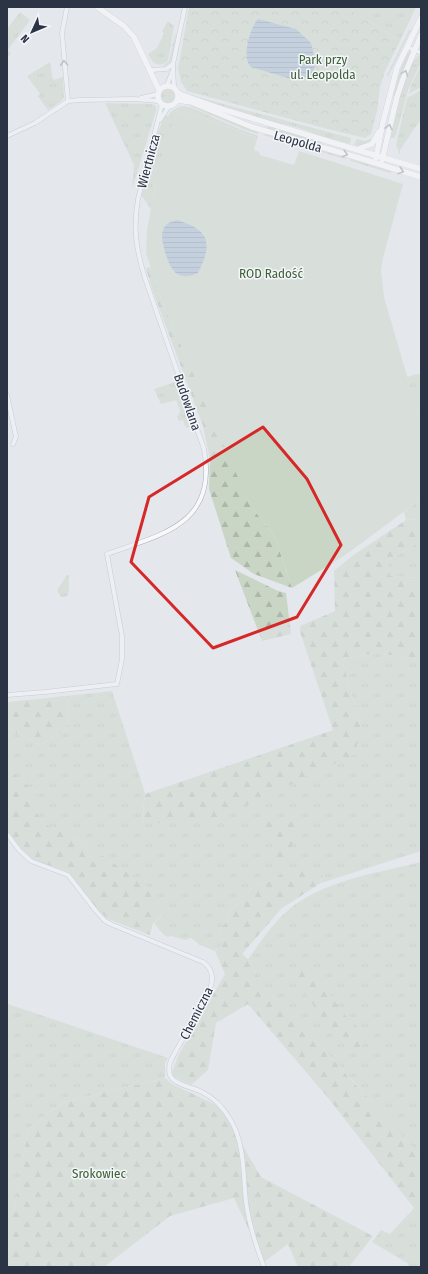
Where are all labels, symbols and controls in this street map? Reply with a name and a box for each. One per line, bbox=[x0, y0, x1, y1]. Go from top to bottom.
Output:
north arrow bbox=[12, 12, 52, 52]
text: N bbox=[18, 32, 32, 45]
park label: Park przy ul. Leopolda bbox=[290, 52, 356, 82]
one-way arrow bbox=[60, 60, 69, 66]
one-way arrow bbox=[400, 70, 408, 78]
one-way arrow bbox=[385, 124, 393, 130]
street label: Leopolda bbox=[272, 127, 324, 155]
street label: Wiertnicza bbox=[134, 132, 163, 190]
one-way arrow bbox=[342, 149, 348, 157]
one-way arrow bbox=[397, 166, 404, 175]
park label: ROD Radość bbox=[239, 266, 303, 281]
street label: Budowlana bbox=[171, 372, 204, 433]
street label: Chemiczna bbox=[177, 984, 216, 1042]
park label: Srokowiec bbox=[72, 1166, 126, 1181]

